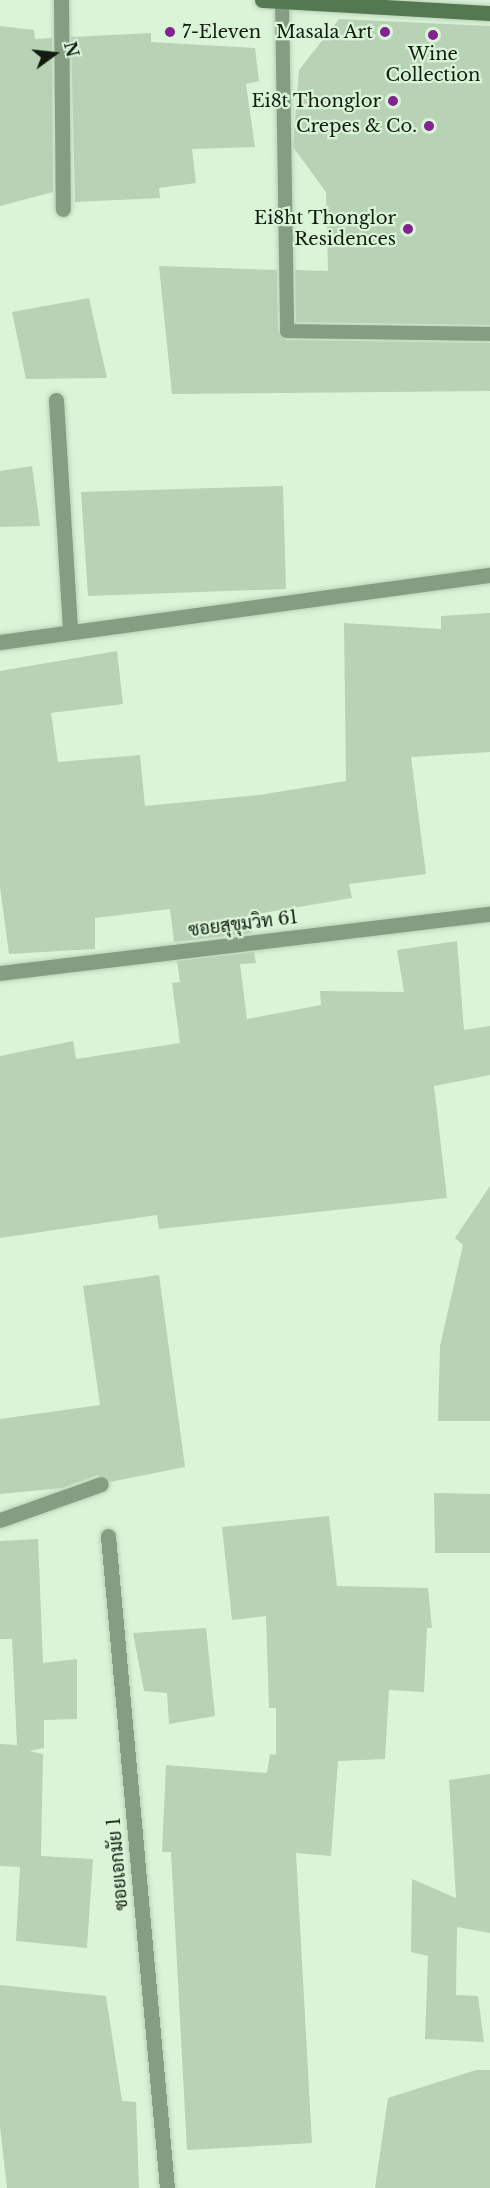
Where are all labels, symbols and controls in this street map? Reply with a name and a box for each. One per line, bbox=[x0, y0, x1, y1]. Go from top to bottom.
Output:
place label: 7-Eleven bbox=[182, 21, 261, 43]
place label: Masala Art bbox=[275, 21, 373, 43]
north arrow bbox=[24, 24, 84, 84]
marker: 7-Eleven bbox=[163, 25, 177, 39]
marker: Masala Art bbox=[378, 25, 392, 39]
marker: Wine Collection bbox=[426, 28, 440, 42]
text: N bbox=[60, 39, 83, 59]
place label: Wine Collection bbox=[386, 44, 480, 86]
place label: Ei8t Thonglor bbox=[251, 90, 381, 112]
marker: Ei8t Thonglor bbox=[386, 94, 400, 108]
place label: Crepes & Co. bbox=[296, 115, 417, 137]
marker: Crepes & Co. bbox=[422, 119, 436, 133]
place label: Ei8ht Thonglor Residences bbox=[254, 208, 396, 250]
marker: Ei8ht Thonglor Residences bbox=[401, 222, 415, 236]
street label: ซอยสุขุมวิท 61 bbox=[187, 907, 299, 941]
street label: ซอยเอกมัย 1 bbox=[103, 1817, 133, 1911]

